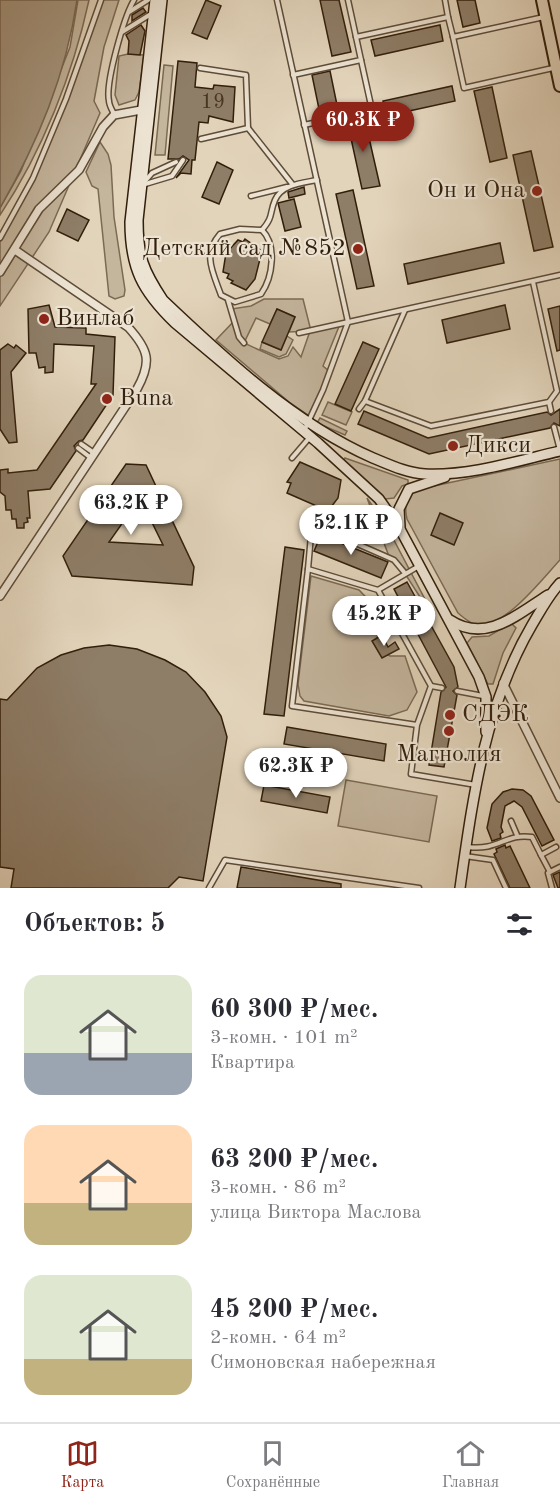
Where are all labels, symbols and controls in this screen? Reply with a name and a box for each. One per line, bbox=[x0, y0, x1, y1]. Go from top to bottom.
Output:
house number: 19 bbox=[201, 92, 225, 113]
pin: 60.3K ₽ bbox=[308, 102, 418, 153]
text: 60.3K ₽ bbox=[325, 111, 401, 131]
place label: Он и Она bbox=[427, 179, 525, 203]
marker: Он и Она bbox=[530, 184, 544, 198]
place label: Детский сад №852 bbox=[143, 237, 346, 261]
marker: Детский сад №852 bbox=[351, 242, 365, 256]
place label: Винлаб bbox=[56, 307, 134, 331]
marker: Винлаб bbox=[37, 312, 51, 326]
place label: Buna bbox=[119, 387, 173, 411]
marker: Buna bbox=[100, 392, 114, 406]
place label: Дикси bbox=[465, 434, 531, 458]
marker: Дикси bbox=[446, 439, 460, 453]
pin: 63.2K ₽ bbox=[76, 485, 186, 536]
text: 63.2K ₽ bbox=[93, 494, 169, 514]
pin: 52.1K ₽ bbox=[296, 505, 406, 556]
text: 52.1K ₽ bbox=[313, 514, 389, 534]
pin: 45.2K ₽ bbox=[329, 596, 439, 647]
text: 45.2K ₽ bbox=[346, 605, 422, 625]
place label: СДЭК bbox=[462, 703, 529, 727]
marker: СДЭК bbox=[443, 708, 457, 722]
marker: Магнолия bbox=[442, 724, 456, 738]
place label: Магнолия bbox=[397, 743, 501, 767]
pin: 62.3K ₽ bbox=[241, 748, 351, 799]
text: 62.3K ₽ bbox=[258, 757, 334, 777]
icon: filters bbox=[503, 908, 536, 941]
text: Объектов: 5 bbox=[24, 911, 165, 937]
text: 60 300 ₽/мес. bbox=[210, 997, 378, 1023]
icon: home bbox=[72, 999, 144, 1071]
text: 3-комн. · 101 m² bbox=[210, 1028, 358, 1048]
text: Квартира bbox=[210, 1053, 295, 1073]
text: 63 200 ₽/мес. bbox=[210, 1147, 378, 1173]
icon: home bbox=[72, 1149, 144, 1221]
text: 3-комн. · 86 m² bbox=[210, 1178, 346, 1198]
text: улица Виктора Маслова bbox=[210, 1203, 421, 1223]
text: 45 200 ₽/мес. bbox=[210, 1297, 378, 1323]
icon: home bbox=[72, 1299, 144, 1371]
text: 2-комн. · 64 m² bbox=[210, 1328, 346, 1348]
text: Симоновская набережная bbox=[210, 1353, 436, 1373]
tab: Карта bbox=[61, 1437, 104, 1493]
tab: Сохранённые bbox=[226, 1437, 320, 1493]
tab: Главная bbox=[442, 1437, 499, 1493]

